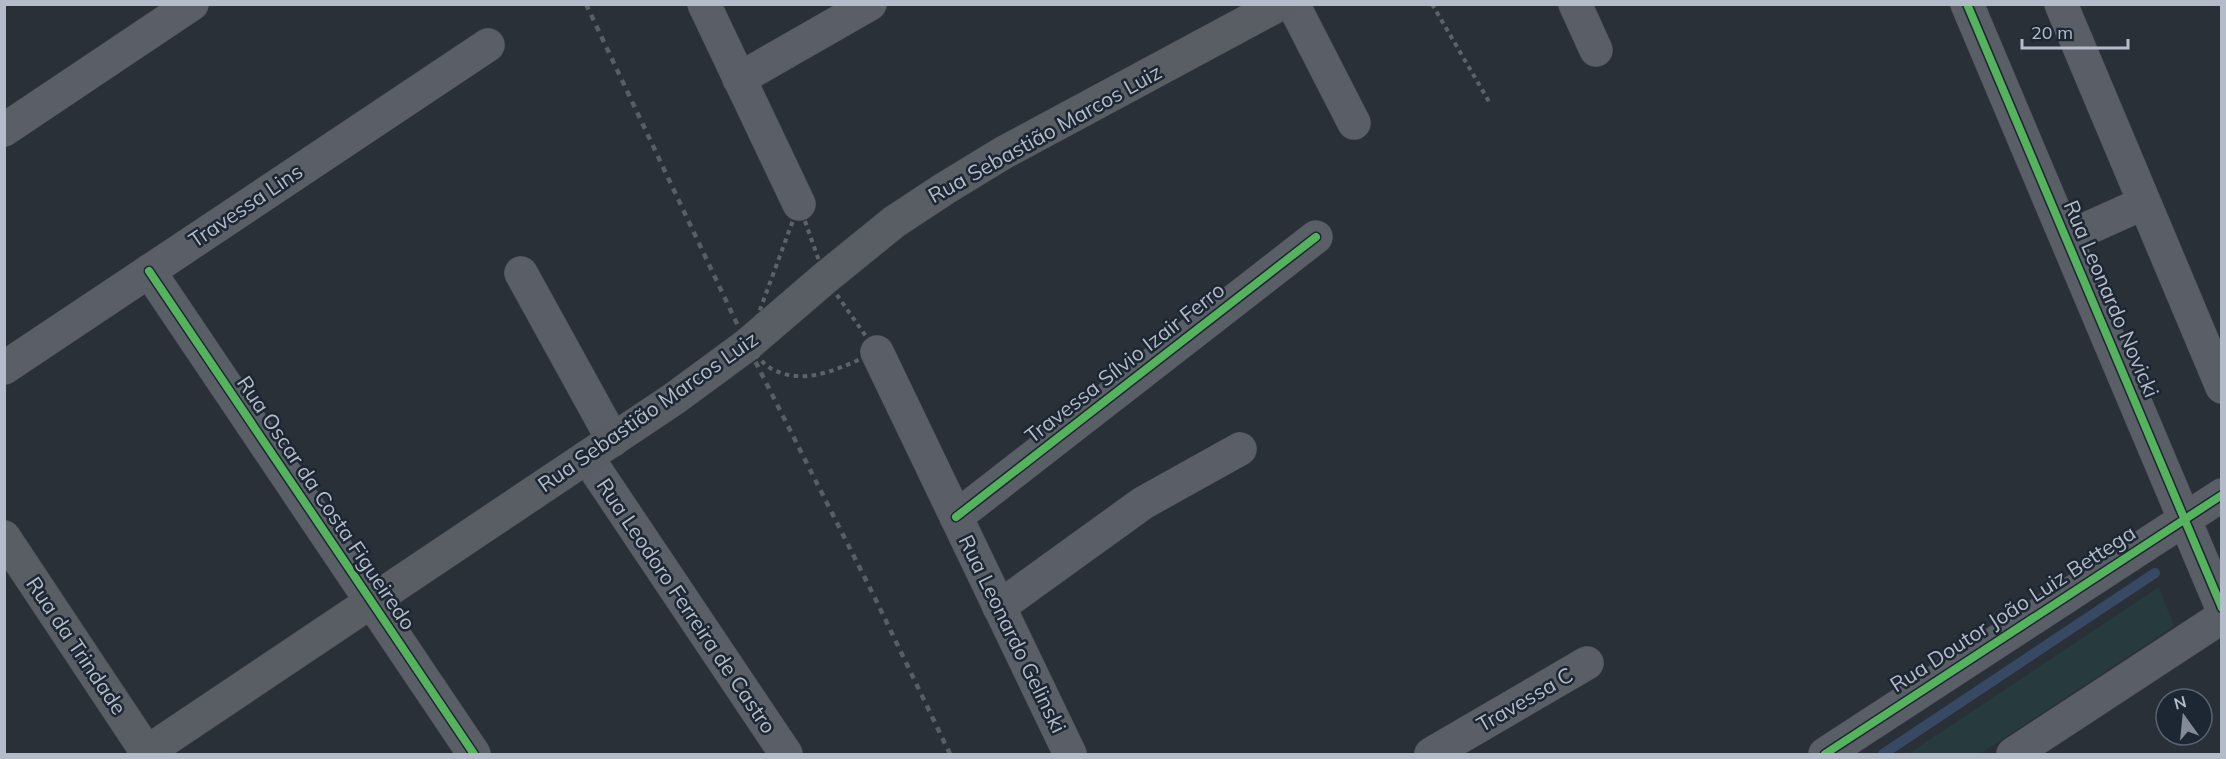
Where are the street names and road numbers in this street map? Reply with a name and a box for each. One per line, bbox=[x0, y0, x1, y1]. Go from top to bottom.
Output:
street label: Rua Sebastião Marcos Luiz bbox=[923, 58, 1166, 208]
street label: Travessa Lins bbox=[184, 158, 307, 253]
street label: Rua Leonardo Novicki bbox=[2059, 196, 2165, 401]
street label: Travessa Sílvio Izair Ferro bbox=[1019, 276, 1229, 448]
street label: Rua Sebastião Marcos Luiz bbox=[532, 325, 762, 497]
street label: Rua Oscar da Costa Figueiredo bbox=[232, 370, 422, 634]
street label: Rua Leodoro Ferreira de Castro bbox=[592, 473, 782, 738]
street label: Rua Doutor João Luiz Bettega bbox=[1885, 519, 2140, 697]
street label: Rua Leonardo Gelinski bbox=[954, 530, 1072, 737]
street label: Rua da Trindade bbox=[21, 572, 133, 719]
street label: Travessa C bbox=[1472, 661, 1577, 737]

